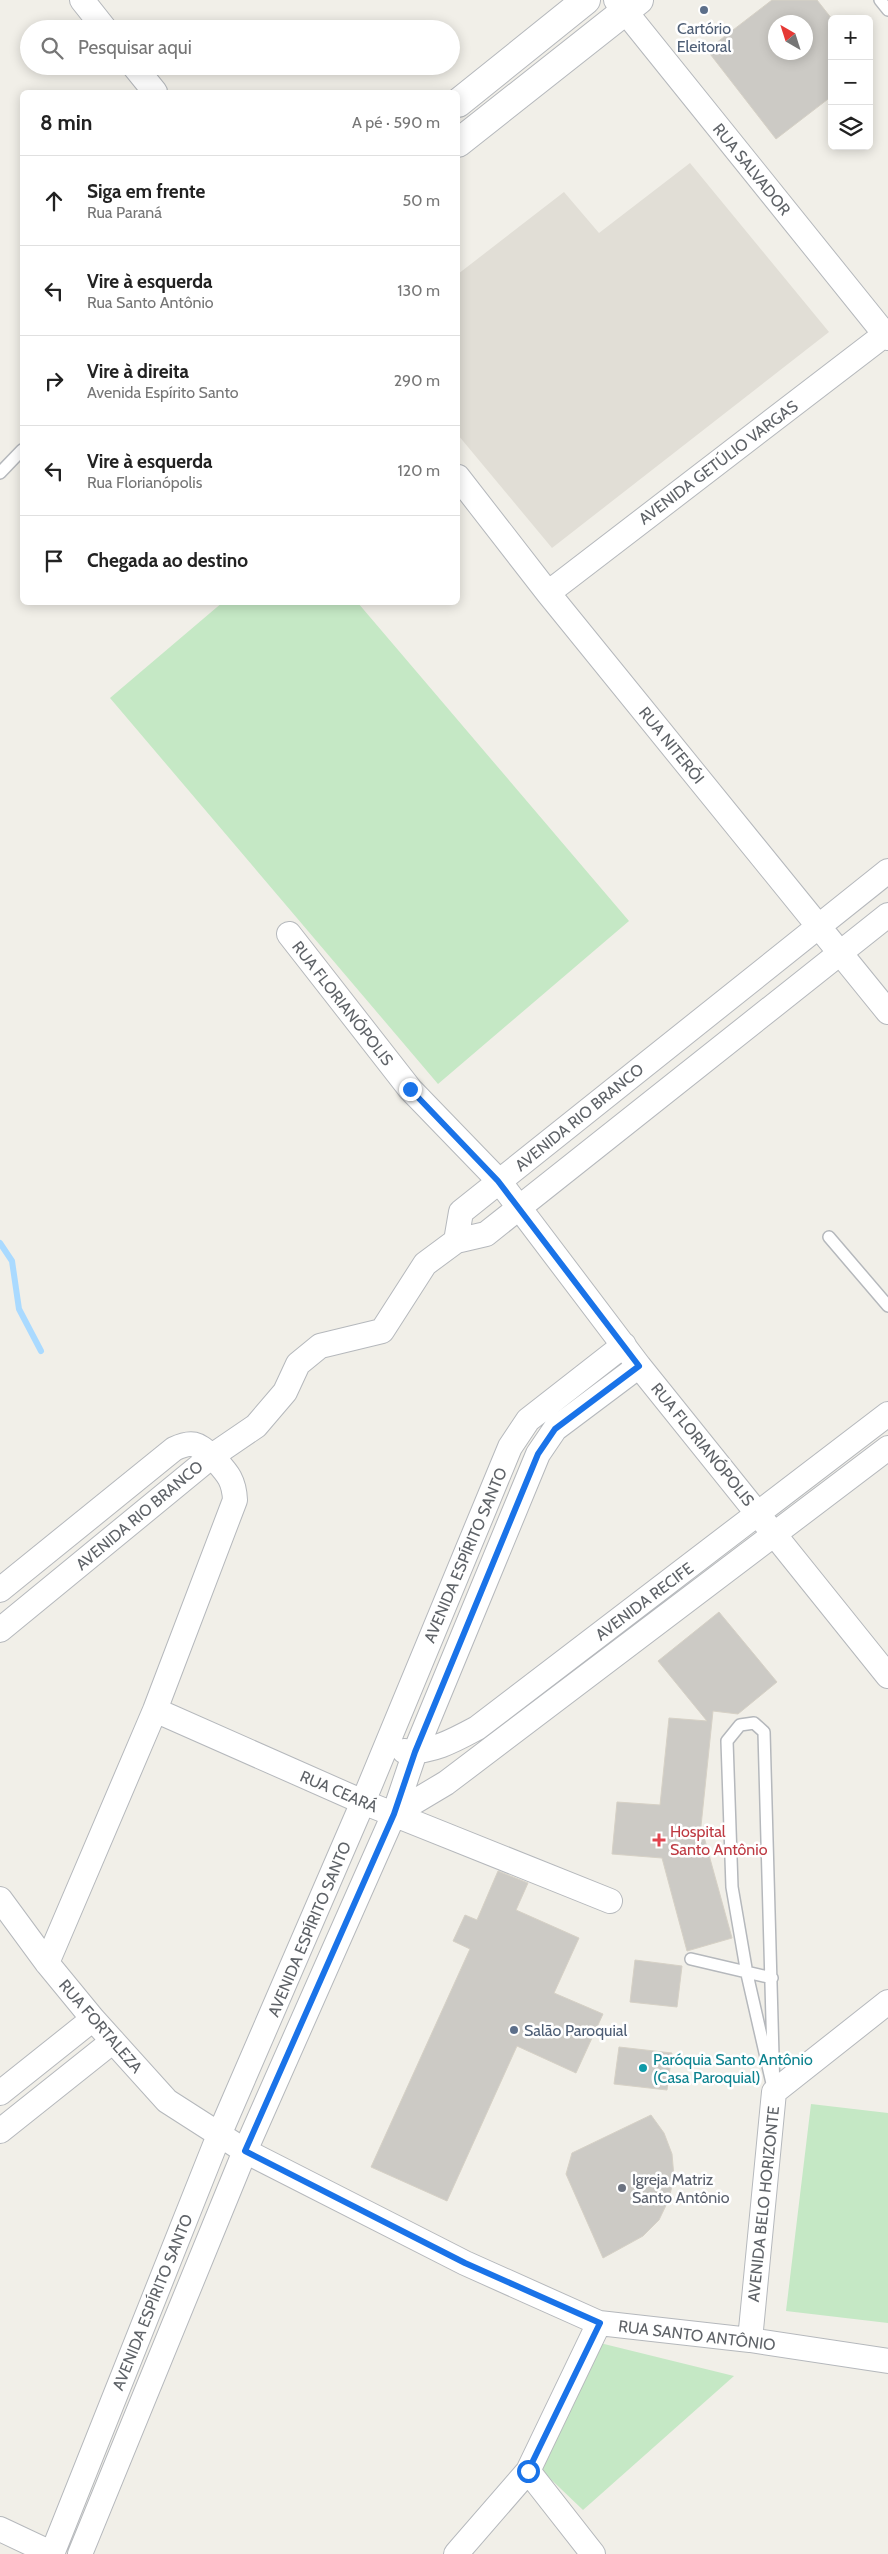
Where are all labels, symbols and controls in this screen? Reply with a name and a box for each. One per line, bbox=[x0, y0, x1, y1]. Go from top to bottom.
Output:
marker: Cartório Eleitoral bbox=[698, 4, 710, 16]
north arrow bbox=[768, 15, 813, 60]
map controls bbox=[828, 15, 873, 150]
button: + bbox=[828, 15, 873, 60]
place label: Cartório Eleitoral bbox=[677, 19, 732, 56]
search box bbox=[20, 20, 460, 75]
icon: search bbox=[38, 34, 66, 62]
text: Pesquisar aqui bbox=[78, 36, 192, 59]
button: − bbox=[828, 60, 873, 105]
button: layers bbox=[828, 105, 873, 150]
text: 8 min bbox=[40, 110, 92, 135]
text: A pé · 590 m bbox=[352, 113, 440, 132]
street label: RUA SALVADOR bbox=[709, 120, 795, 219]
text: Siga em frente bbox=[87, 180, 205, 203]
icon: ahead bbox=[40, 187, 68, 215]
text: 50 m bbox=[403, 191, 440, 210]
text: Rua Paraná bbox=[87, 203, 162, 222]
text: Vire à esquerda bbox=[87, 270, 213, 293]
icon: left bbox=[40, 277, 68, 305]
text: 130 m bbox=[397, 281, 440, 300]
text: Rua Santo Antônio bbox=[87, 293, 214, 312]
text: Vire à direita bbox=[87, 360, 189, 383]
icon: right bbox=[40, 367, 68, 395]
text: 290 m bbox=[394, 371, 440, 390]
text: Avenida Espírito Santo bbox=[87, 383, 239, 402]
street label: AVENIDA GETÚLIO VARGAS bbox=[635, 396, 802, 528]
text: Vire à esquerda bbox=[87, 450, 213, 473]
icon: left bbox=[40, 457, 68, 485]
text: 120 m bbox=[398, 461, 440, 480]
text: Rua Florianópolis bbox=[87, 473, 202, 492]
icon: arrive bbox=[40, 547, 68, 575]
text: Chegada ao destino bbox=[87, 549, 248, 572]
street label: RUA NITERÓI bbox=[635, 703, 708, 788]
street label: RUA FLORIANÓPOLIS bbox=[288, 937, 397, 1069]
street label: AVENIDA RIO BRANCO bbox=[511, 1060, 647, 1175]
route end bbox=[399, 1078, 422, 1101]
street label: RUA FLORIANÓPOLIS bbox=[647, 1379, 758, 1510]
street label: AVENIDA RIO BRANCO bbox=[72, 1457, 207, 1574]
street label: AVENIDA ESPÍRITO SANTO bbox=[420, 1465, 511, 1645]
street label: AVENIDA RECIFE bbox=[592, 1558, 697, 1644]
street label: RUA CEARÁ bbox=[297, 1767, 381, 1816]
place label: Hospital Santo Antônio bbox=[670, 1822, 768, 1859]
marker: Hospital Santo Antônio bbox=[652, 1833, 666, 1847]
street label: AVENIDA ESPÍRITO SANTO bbox=[264, 1839, 355, 2019]
street label: RUA FORTALEZA bbox=[55, 1976, 146, 2077]
place label: Salão Paroquial bbox=[524, 2021, 628, 2040]
marker: Salão Paroquial bbox=[508, 2024, 520, 2036]
place label: Paróquia Santo Antônio (Casa Paroquial) bbox=[653, 2050, 813, 2087]
marker: Paróquia Santo Antônio (Casa Paroquial) bbox=[637, 2062, 649, 2074]
street label: AVENIDA BELO HORIZONTE bbox=[744, 2105, 783, 2303]
place label: Igreja Matriz Santo Antônio bbox=[632, 2170, 730, 2207]
marker: Igreja Matriz Santo Antônio bbox=[616, 2182, 628, 2194]
street label: AVENIDA ESPÍRITO SANTO bbox=[108, 2211, 197, 2393]
street label: RUA SANTO ANTÔNIO bbox=[617, 2316, 777, 2355]
route start bbox=[517, 2460, 540, 2483]

